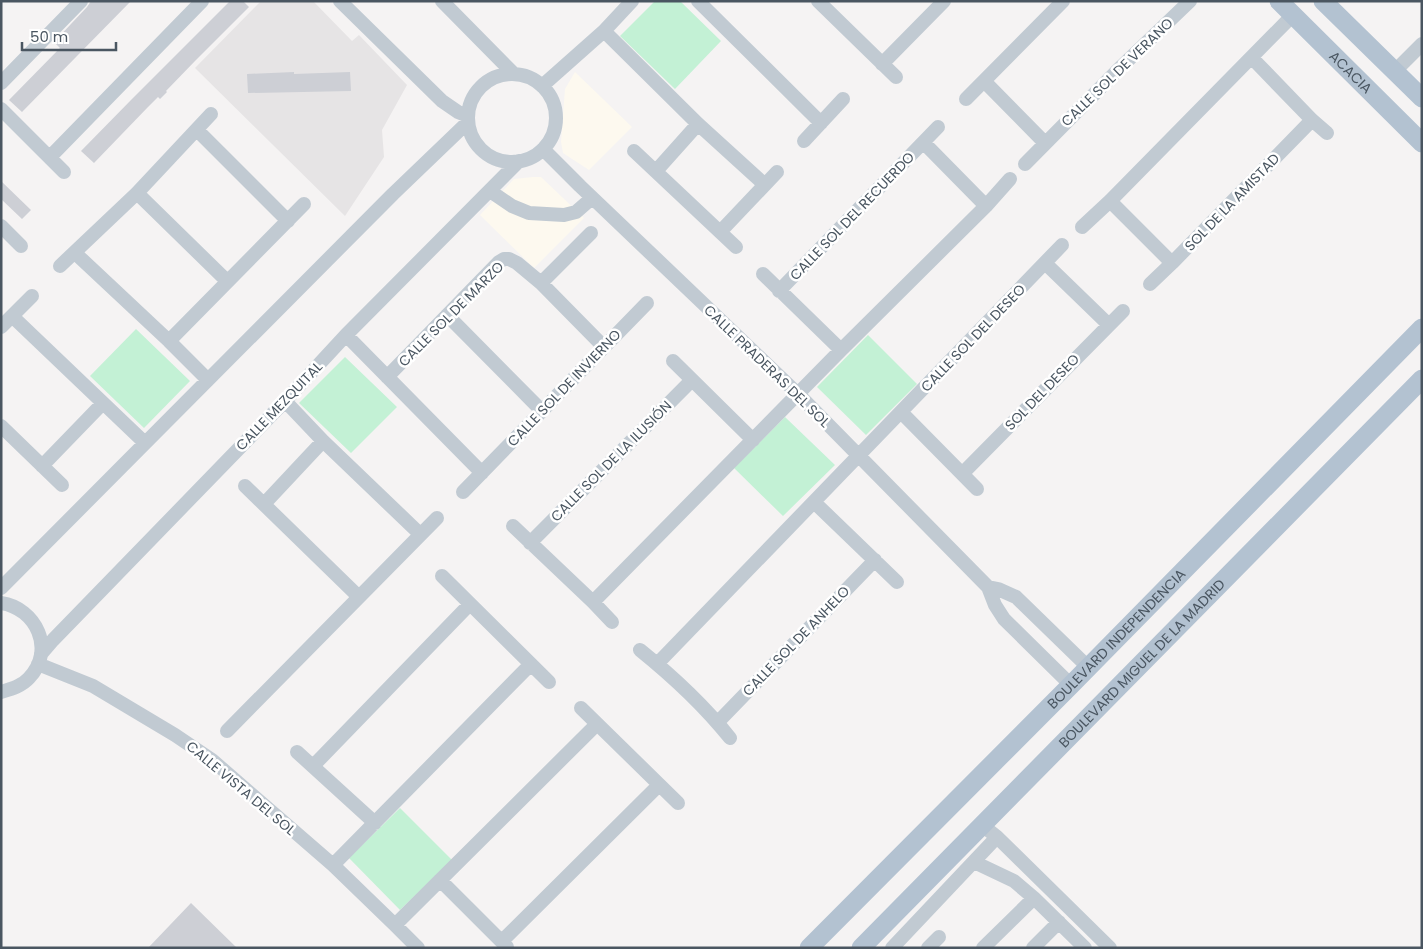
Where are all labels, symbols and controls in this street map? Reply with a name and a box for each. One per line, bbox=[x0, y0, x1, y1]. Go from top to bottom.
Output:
street label: CALLE SOL DE VERANO bbox=[1057, 13, 1177, 131]
scale bar bbox=[22, 20, 116, 52]
text: 50 m bbox=[30, 26, 68, 47]
street label: ACACIA bbox=[1325, 46, 1377, 98]
street label: CALLE SOL DEL RECUERDO bbox=[785, 147, 919, 285]
street label: SOL DE LA AMISTAD bbox=[1180, 149, 1284, 255]
street label: CALLE SOL DE MARZO bbox=[394, 257, 508, 371]
street label: CALLE SOL DEL DESEO bbox=[916, 280, 1030, 396]
street label: CALLE PRADERAS DEL SOL bbox=[699, 300, 835, 432]
street label: CALLE SOL DE INVIERNO bbox=[503, 325, 625, 451]
street label: SOL DEL DESEO bbox=[1000, 349, 1084, 435]
street label: CALLE MEZQUITAL bbox=[231, 357, 327, 455]
street label: CALLE SOL DE LA ILUSIÓN bbox=[546, 396, 676, 526]
street label: BOULEVARD INDEPENDENCIA bbox=[1043, 564, 1190, 713]
street label: BOULEVARD MIGUEL DE LA MADRID bbox=[1054, 574, 1230, 752]
street label: CALLE SOL DE ANHELO bbox=[738, 581, 854, 701]
street label: CALLE VISTA DEL SOL bbox=[182, 736, 300, 840]

